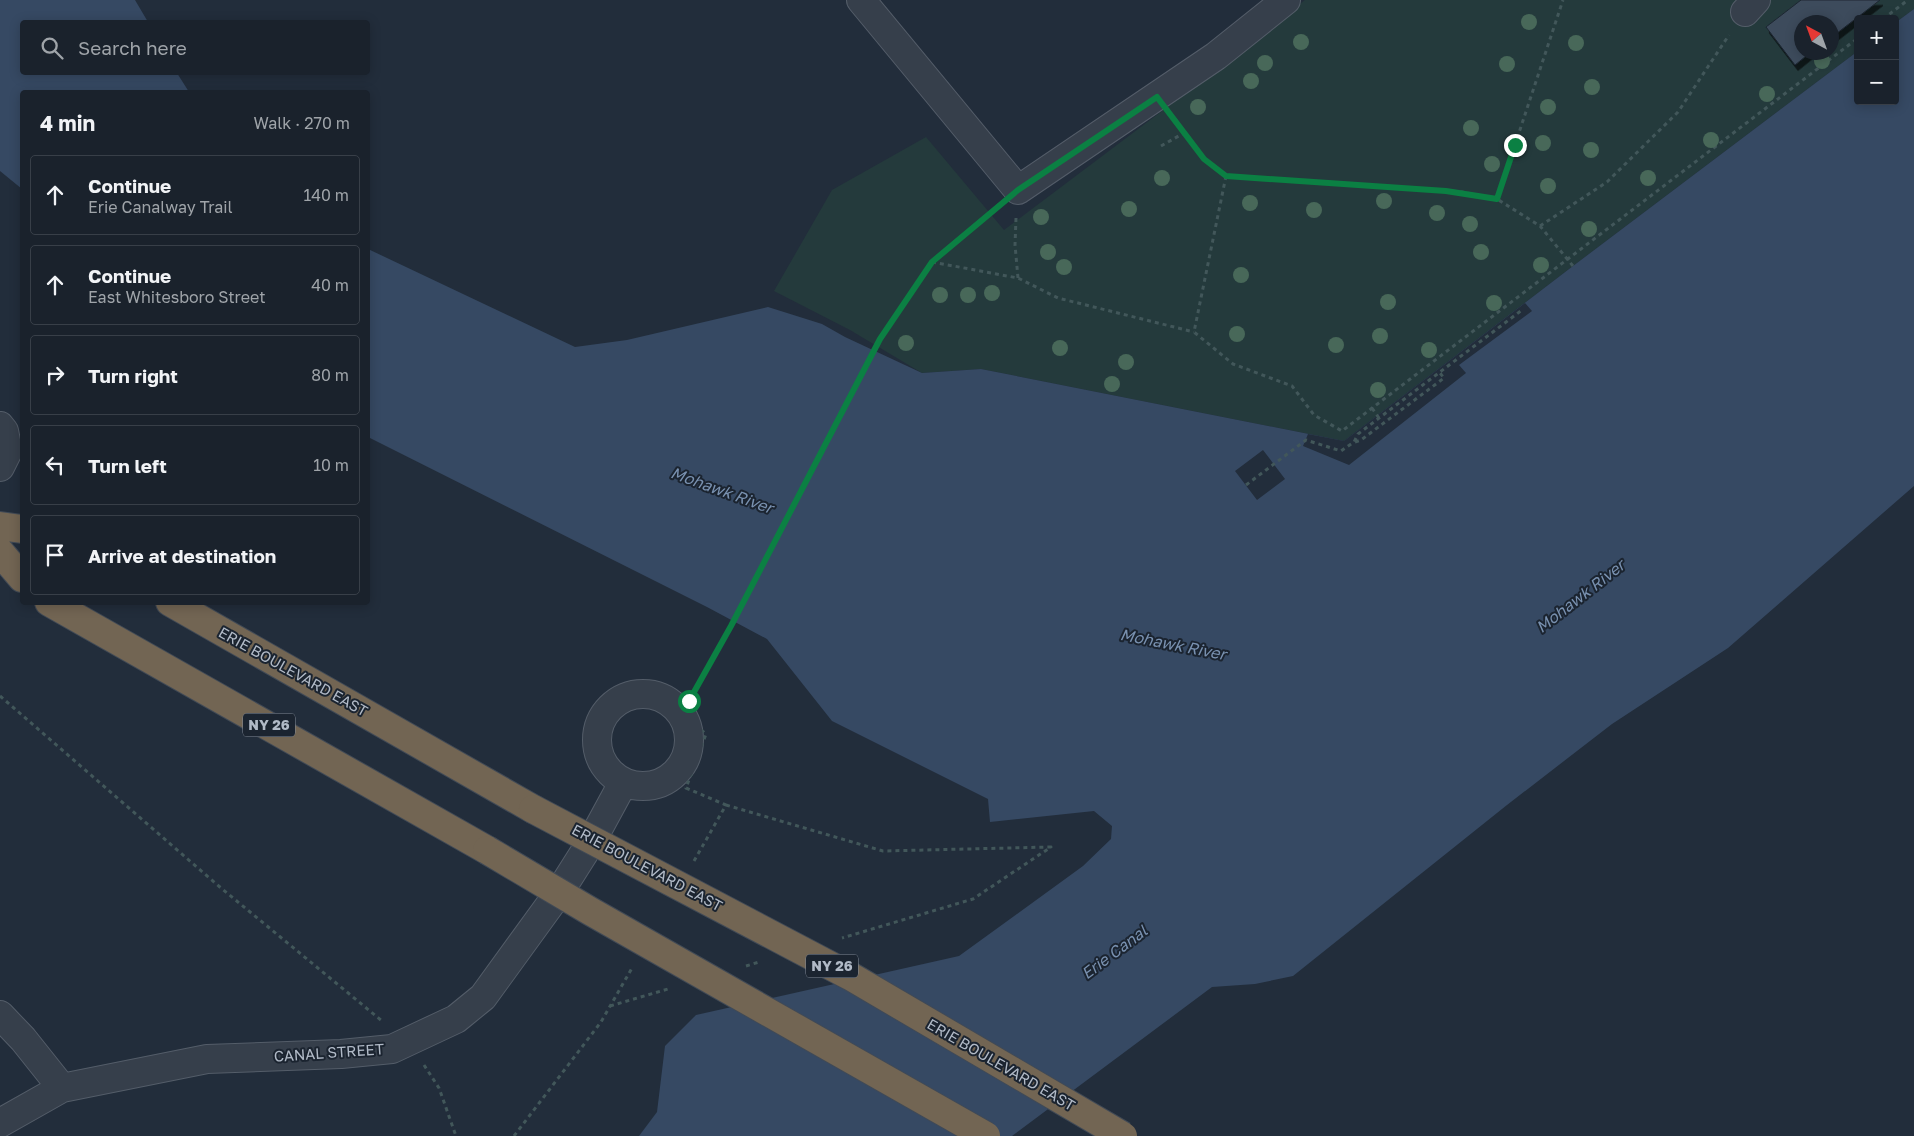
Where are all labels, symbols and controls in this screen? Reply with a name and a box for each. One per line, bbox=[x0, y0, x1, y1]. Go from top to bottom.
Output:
north arrow bbox=[1794, 15, 1839, 60]
map controls bbox=[1854, 15, 1899, 105]
button: + bbox=[1854, 15, 1899, 60]
search box bbox=[20, 20, 370, 75]
icon: search bbox=[38, 34, 66, 62]
text: Search here bbox=[78, 36, 187, 59]
button: − bbox=[1854, 60, 1899, 105]
text: 4 min bbox=[40, 110, 95, 136]
text: Walk · 270 m bbox=[253, 113, 350, 133]
route end bbox=[1504, 134, 1527, 157]
text: Continue bbox=[88, 174, 171, 197]
icon: ahead bbox=[41, 181, 69, 209]
text: 140 m bbox=[303, 185, 349, 205]
text: Erie Canalway Trail bbox=[88, 197, 233, 217]
text: Continue bbox=[88, 264, 171, 287]
icon: ahead bbox=[41, 271, 69, 299]
text: 40 m bbox=[311, 275, 349, 295]
text: East Whitesboro Street bbox=[88, 287, 266, 307]
icon: right bbox=[41, 361, 69, 389]
text: Turn right bbox=[88, 364, 178, 387]
text: 80 m bbox=[311, 365, 349, 385]
icon: left bbox=[41, 451, 69, 479]
text: Turn left bbox=[88, 454, 167, 477]
text: 10 m bbox=[313, 455, 349, 475]
water label: Mohawk River bbox=[668, 462, 778, 519]
icon: arrive bbox=[41, 541, 69, 569]
text: Arrive at destination bbox=[88, 544, 276, 567]
water label: Mohawk River bbox=[1532, 553, 1631, 637]
street label: ERIE BOULEVARD EAST bbox=[216, 623, 371, 720]
water label: Mohawk River bbox=[1118, 624, 1230, 665]
route start bbox=[678, 690, 701, 713]
road number: NY 26 bbox=[243, 714, 295, 736]
street label: ERIE BOULEVARD EAST bbox=[569, 820, 726, 914]
water label: Erie Canal bbox=[1077, 920, 1152, 983]
road number: NY 26 bbox=[806, 954, 858, 978]
street label: ERIE BOULEVARD EAST bbox=[924, 1014, 1079, 1114]
street label: CANAL STREET bbox=[273, 1039, 385, 1065]

